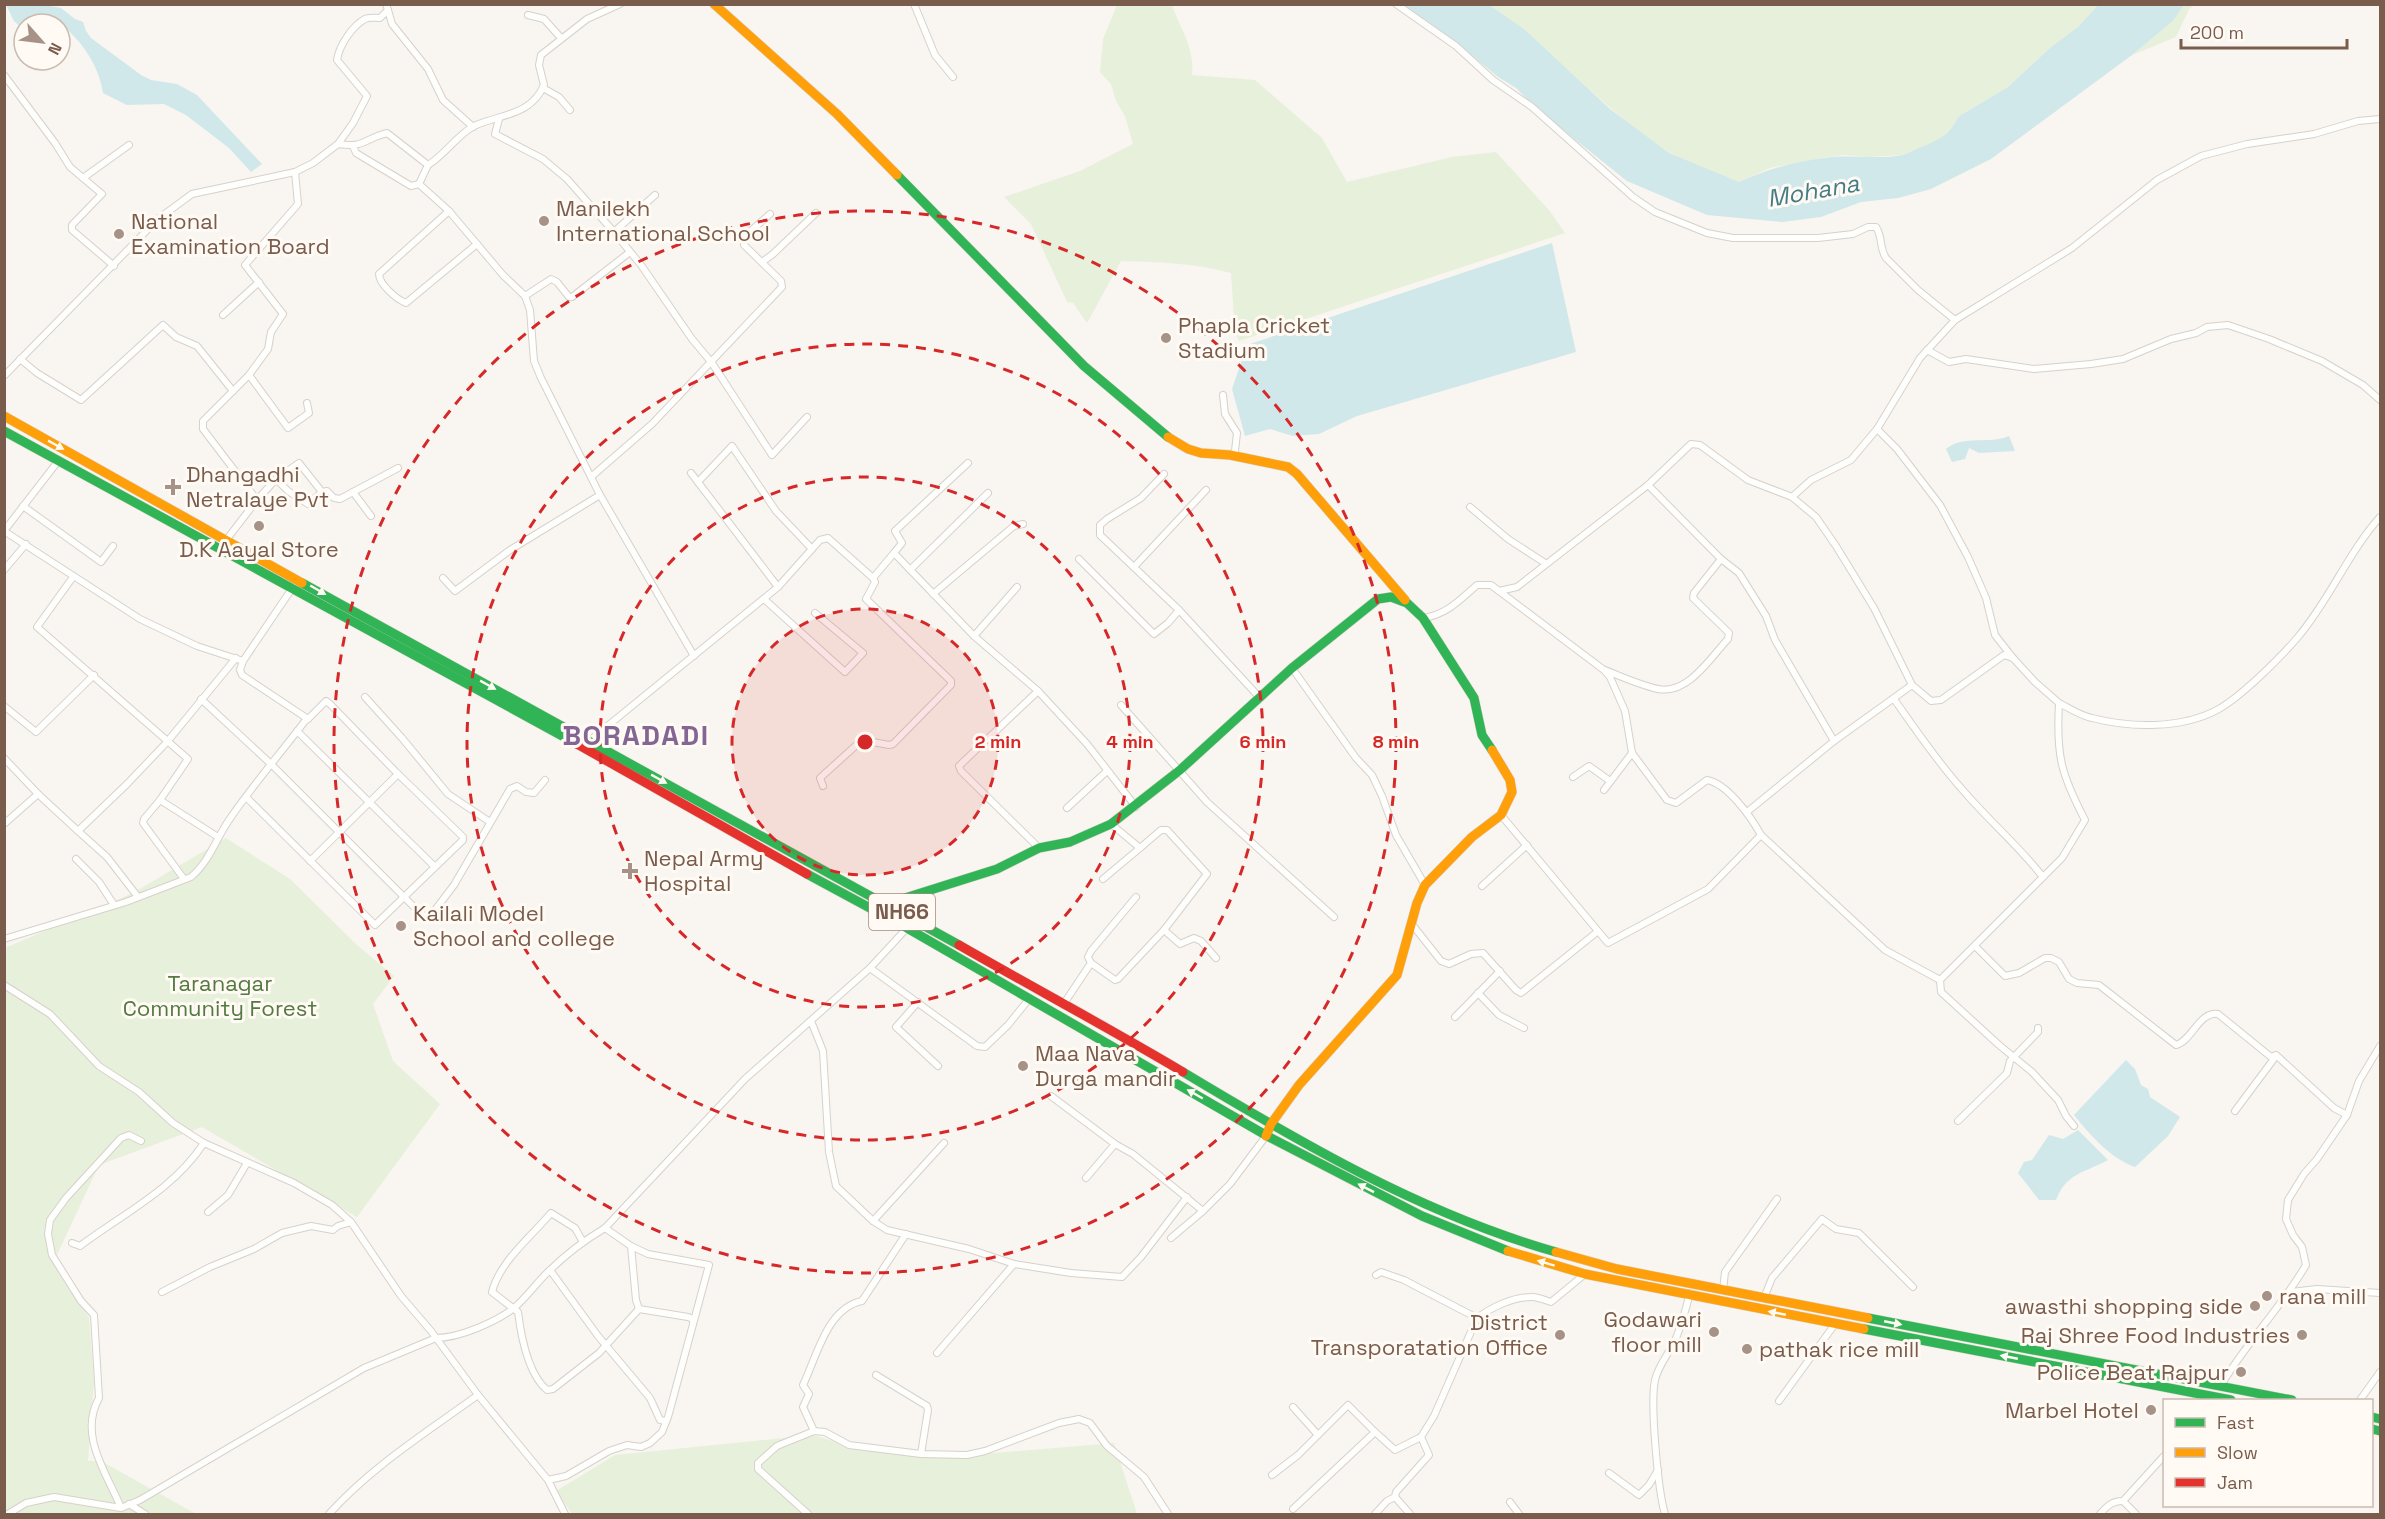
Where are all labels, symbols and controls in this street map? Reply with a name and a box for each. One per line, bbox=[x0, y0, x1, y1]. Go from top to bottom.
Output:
north arrow bbox=[12, 12, 72, 72]
scale bar bbox=[2181, 12, 2348, 50]
text: 200 m bbox=[2190, 21, 2244, 44]
text: N bbox=[43, 39, 67, 58]
water label: Mohana bbox=[1765, 167, 1861, 214]
place label: Manilekh International School bbox=[556, 194, 770, 247]
place label: National Examination Board bbox=[131, 207, 330, 260]
marker: Manilekh International School bbox=[537, 214, 551, 228]
marker: National Examination Board bbox=[112, 227, 126, 241]
place label: Phapla Cricket Stadium bbox=[1178, 311, 1330, 364]
marker: Phapla Cricket Stadium bbox=[1159, 331, 1173, 345]
one-way arrow bbox=[47, 440, 64, 450]
place label: Dhangadhi Netralaye Pvt bbox=[186, 460, 329, 513]
marker: Dhangadhi Netralaye Pvt bbox=[164, 478, 182, 496]
marker: D.K Aayal Store bbox=[252, 519, 266, 533]
place label: D.K Aayal Store bbox=[179, 535, 339, 563]
one-way arrow bbox=[310, 585, 327, 595]
one-way arrow bbox=[480, 680, 497, 690]
district label: BORADADI bbox=[562, 717, 710, 753]
text: 2 min bbox=[975, 730, 1021, 753]
text: 4 min bbox=[1106, 730, 1154, 753]
text: 6 min bbox=[1240, 730, 1286, 753]
text: 8 min bbox=[1373, 730, 1419, 753]
centre of rings bbox=[855, 732, 875, 752]
one-way arrow bbox=[651, 774, 668, 784]
place label: Nepal Army Hospital bbox=[644, 844, 764, 897]
marker: Nepal Army Hospital bbox=[621, 862, 639, 880]
road number: NH66 bbox=[869, 894, 935, 930]
place label: Kailali Model School and college bbox=[413, 899, 615, 952]
marker: Kailali Model School and college bbox=[394, 919, 408, 933]
park label: Taranagar Community Forest bbox=[123, 969, 317, 1022]
place label: Maa Nava Durga mandir bbox=[1035, 1039, 1176, 1092]
marker: Maa Nava Durga mandir bbox=[1016, 1059, 1030, 1073]
one-way arrow bbox=[1187, 1089, 1203, 1100]
one-way arrow bbox=[1358, 1183, 1375, 1193]
one-way arrow bbox=[1537, 1258, 1555, 1267]
place label: rana mill bbox=[2279, 1282, 2366, 1310]
marker: rana mill bbox=[2260, 1289, 2274, 1303]
place label: awasthi shopping side bbox=[2005, 1292, 2243, 1320]
marker: awasthi shopping side bbox=[2248, 1299, 2262, 1313]
place label: Godawari floor mill bbox=[1604, 1305, 1702, 1358]
place label: District Transporatation Office bbox=[1311, 1308, 1548, 1361]
one-way arrow bbox=[1768, 1308, 1787, 1317]
one-way arrow bbox=[1883, 1319, 1902, 1328]
place label: Raj Shree Food Industries bbox=[2021, 1321, 2290, 1349]
marker: Godawari floor mill bbox=[1707, 1325, 1721, 1339]
marker: District Transporatation Office bbox=[1553, 1328, 1567, 1342]
marker: Raj Shree Food Industries bbox=[2295, 1328, 2309, 1342]
place label: pathak rice mill bbox=[1759, 1335, 1919, 1363]
marker: pathak rice mill bbox=[1740, 1342, 1754, 1356]
one-way arrow bbox=[1999, 1352, 2018, 1361]
place label: Police Beat Rajpur bbox=[2037, 1358, 2229, 1386]
marker: Police Beat Rajpur bbox=[2234, 1365, 2248, 1379]
place label: Marbel Hotel bbox=[2005, 1396, 2139, 1424]
legend bbox=[2163, 1399, 2373, 1507]
marker: Marbel Hotel bbox=[2144, 1403, 2158, 1417]
text: Fast bbox=[2217, 1411, 2254, 1434]
text: Slow bbox=[2217, 1441, 2258, 1464]
text: Jam bbox=[2217, 1471, 2253, 1494]

